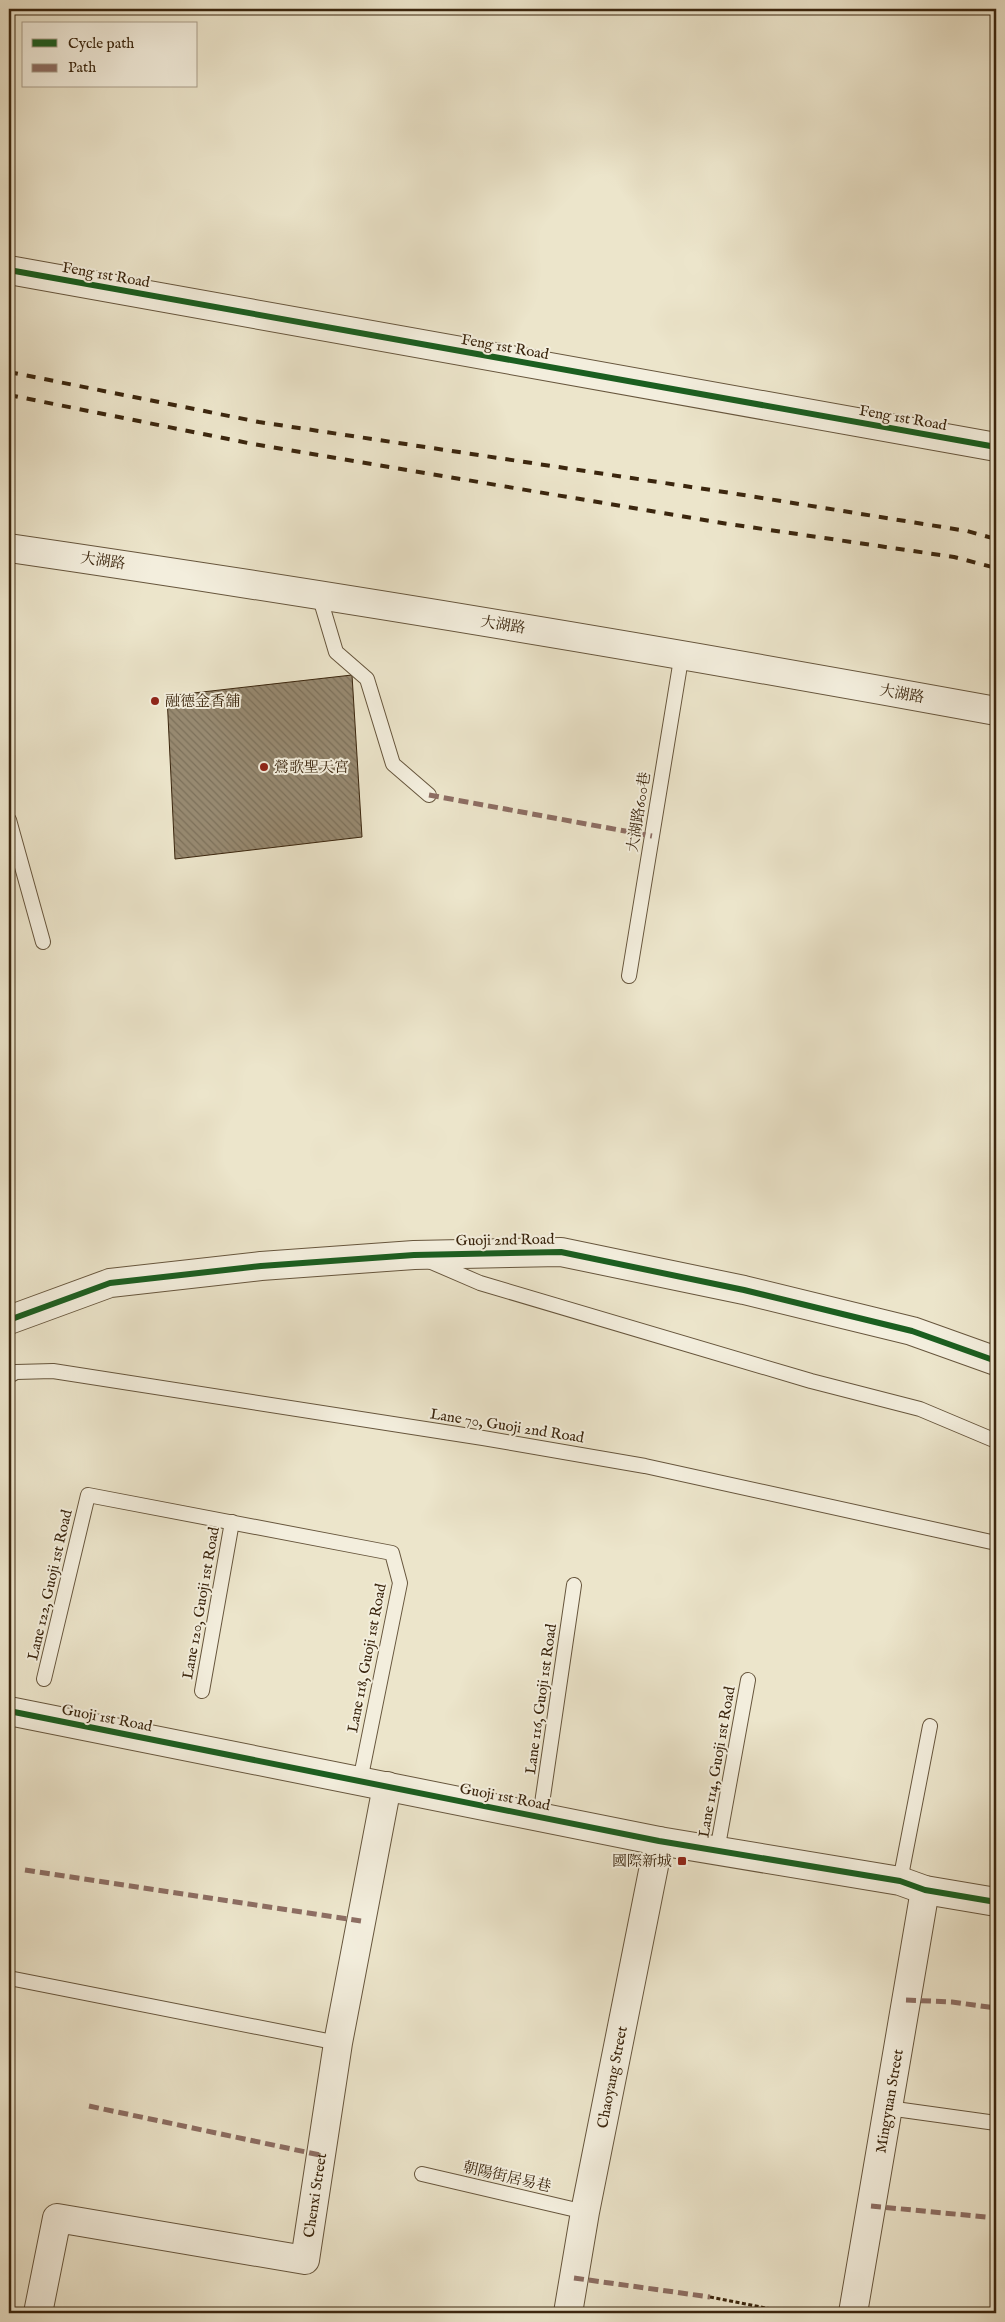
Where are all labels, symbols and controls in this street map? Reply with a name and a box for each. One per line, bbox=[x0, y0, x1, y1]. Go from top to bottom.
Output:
legend bbox=[22, 22, 198, 88]
text: Cycle path bbox=[68, 34, 134, 53]
text: Path bbox=[68, 58, 96, 77]
street label: Feng 1st Road bbox=[61, 258, 152, 292]
street label: Feng 1st Road bbox=[460, 330, 551, 364]
street label: Feng 1st Road bbox=[858, 401, 949, 435]
street label: 大湖路 bbox=[79, 548, 127, 574]
street label: 大湖路 bbox=[479, 612, 527, 638]
street label: 大湖路 bbox=[878, 681, 926, 707]
place label: 融德金香舖 bbox=[165, 692, 240, 711]
marker: 融德金香舖 bbox=[149, 695, 161, 707]
place label: 鶯歌聖天宮 bbox=[274, 758, 349, 777]
marker: 鶯歌聖天宮 bbox=[258, 761, 270, 773]
street label: 大湖路600巷 bbox=[623, 770, 655, 854]
street label: Guoji 2nd Road bbox=[455, 1230, 556, 1250]
street label: Lane 70, Guoji 2nd Road bbox=[429, 1404, 586, 1448]
street label: Lane 122, Guoji 1st Road bbox=[23, 1507, 77, 1662]
street label: Lane 120, Guoji 1st Road bbox=[178, 1524, 224, 1681]
street label: Lane 118, Guoji 1st Road bbox=[343, 1581, 391, 1734]
street label: Lane 116, Guoji 1st Road bbox=[521, 1622, 561, 1775]
street label: Lane 114, Guoji 1st Road bbox=[694, 1684, 740, 1839]
street label: Guoji 1st Road bbox=[60, 1700, 155, 1736]
street label: Guoji 1st Road bbox=[458, 1779, 553, 1815]
place label: 國際新城 bbox=[612, 1852, 672, 1871]
marker: 國際新城 bbox=[676, 1855, 688, 1867]
street label: Chaoyang Street bbox=[592, 2024, 631, 2130]
street label: Mingyuan Street bbox=[871, 2048, 907, 2154]
street label: Chenxi Street bbox=[299, 2151, 331, 2239]
street label: 朝陽街居易巷 bbox=[461, 2158, 553, 2196]

